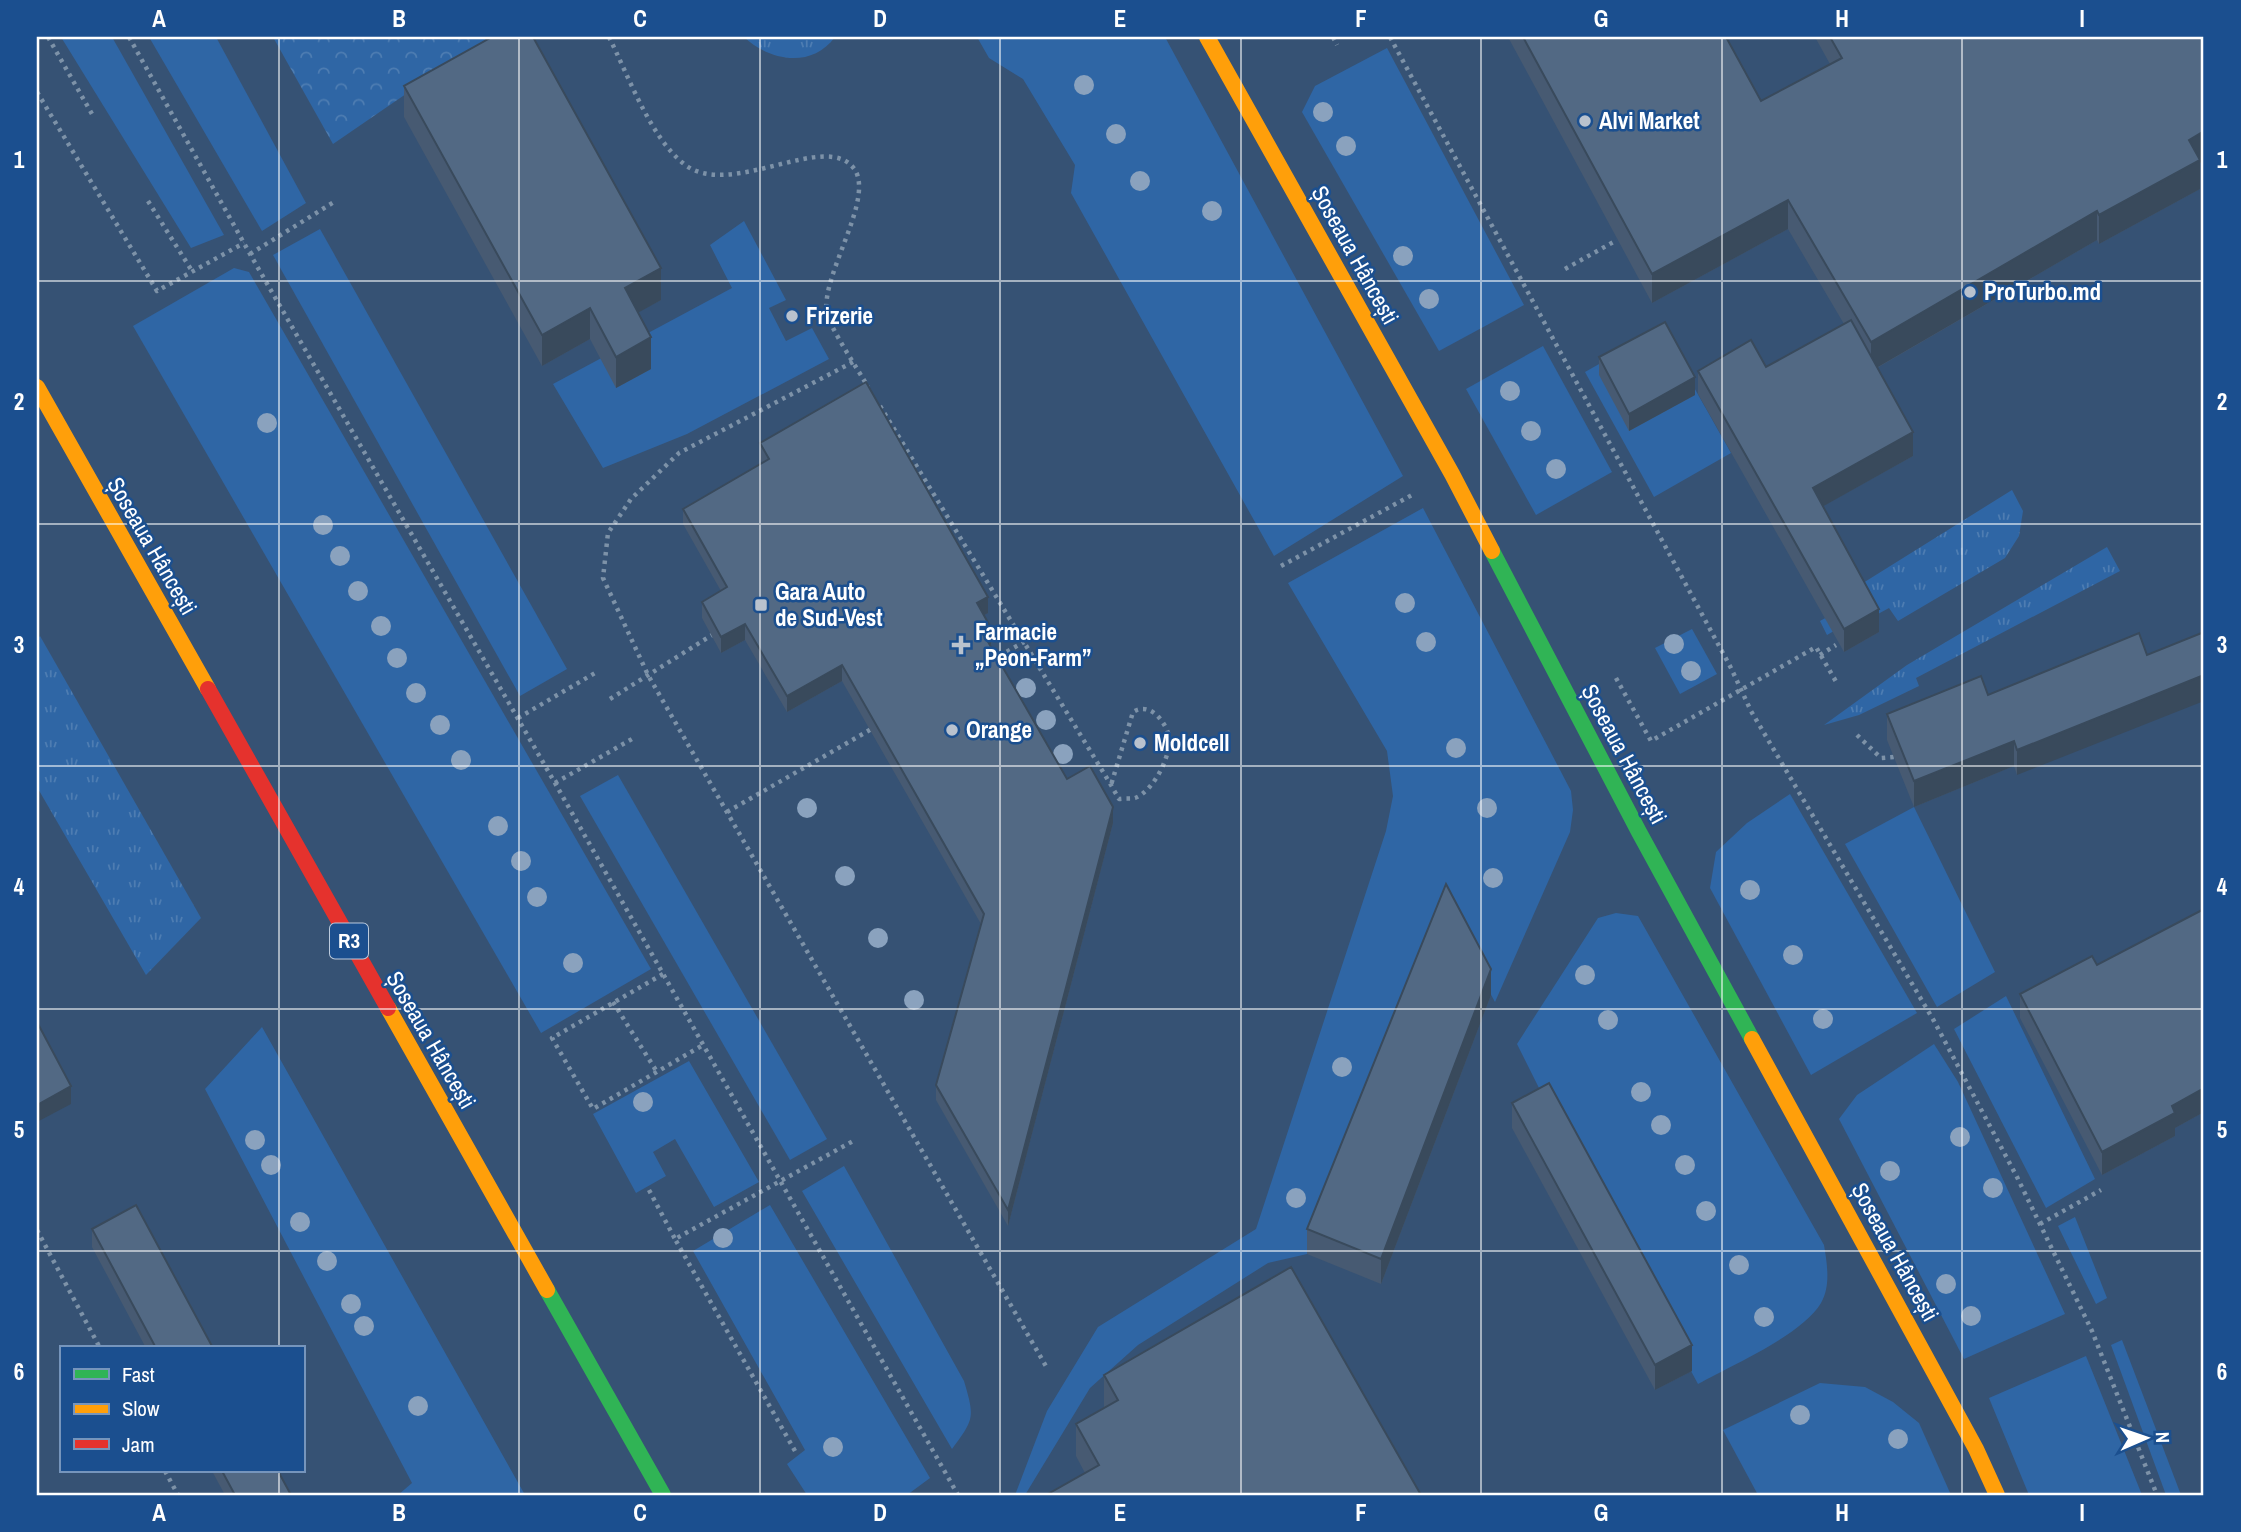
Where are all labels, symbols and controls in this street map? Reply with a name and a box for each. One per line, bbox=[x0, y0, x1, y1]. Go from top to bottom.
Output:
text: A bbox=[152, 3, 166, 34]
text: B bbox=[392, 3, 406, 34]
text: C bbox=[633, 3, 647, 34]
text: D bbox=[873, 3, 887, 34]
text: E bbox=[1114, 3, 1126, 34]
text: F bbox=[1355, 3, 1367, 34]
text: G bbox=[1594, 3, 1608, 34]
text: H bbox=[1835, 3, 1849, 34]
text: I bbox=[2079, 3, 2085, 34]
place label: Alvi Market bbox=[1599, 105, 1700, 136]
marker: Alvi Market bbox=[1577, 113, 1593, 129]
text: 1 bbox=[14, 144, 25, 175]
text: 1 bbox=[2217, 144, 2228, 175]
street label: Șoseaua Hâncești bbox=[1305, 180, 1406, 330]
place label: ProTurbo.md bbox=[1984, 276, 2101, 307]
marker: ProTurbo.md bbox=[1962, 284, 1978, 300]
place label: Frizerie bbox=[806, 300, 873, 331]
marker: Frizerie bbox=[784, 308, 800, 324]
text: 2 bbox=[14, 386, 24, 417]
text: 2 bbox=[2217, 386, 2227, 417]
street label: Șoseaua Hâncești bbox=[100, 471, 204, 620]
place label: Gara Auto de Sud-Vest bbox=[775, 576, 883, 633]
marker: Gara Auto de Sud-Vest bbox=[753, 597, 769, 613]
place label: Farmacie „Peon-Farm” bbox=[975, 616, 1091, 673]
text: 3 bbox=[14, 629, 24, 660]
text: 3 bbox=[2217, 629, 2227, 660]
marker: Farmacie „Peon-Farm” bbox=[953, 637, 969, 653]
street label: Șoseaua Hâncești bbox=[1575, 678, 1674, 829]
place label: Orange bbox=[966, 714, 1032, 745]
marker: Orange bbox=[944, 722, 960, 738]
place label: Moldcell bbox=[1154, 727, 1229, 758]
marker: Moldcell bbox=[1132, 735, 1148, 751]
text: 4 bbox=[14, 871, 25, 902]
text: 4 bbox=[2217, 871, 2228, 902]
road number: R3 bbox=[330, 923, 368, 958]
street label: Șoseaua Hâncești bbox=[379, 965, 483, 1114]
text: 5 bbox=[14, 1114, 24, 1145]
text: 5 bbox=[2217, 1114, 2227, 1145]
street label: Șoseaua Hâncești bbox=[1845, 1177, 1946, 1327]
legend bbox=[60, 1346, 304, 1472]
text: 6 bbox=[14, 1356, 24, 1387]
text: 6 bbox=[2217, 1356, 2227, 1387]
text: Fast bbox=[122, 1360, 155, 1389]
text: Slow bbox=[122, 1394, 160, 1423]
north arrow bbox=[2112, 1402, 2182, 1472]
text: Jam bbox=[122, 1430, 155, 1459]
text: N bbox=[2150, 1431, 2176, 1443]
text: A bbox=[152, 1497, 166, 1528]
text: B bbox=[392, 1497, 406, 1528]
text: C bbox=[633, 1497, 647, 1528]
text: D bbox=[873, 1497, 887, 1528]
text: E bbox=[1114, 1497, 1126, 1528]
text: F bbox=[1355, 1497, 1367, 1528]
text: G bbox=[1594, 1497, 1608, 1528]
text: H bbox=[1835, 1497, 1849, 1528]
text: I bbox=[2079, 1497, 2085, 1528]

